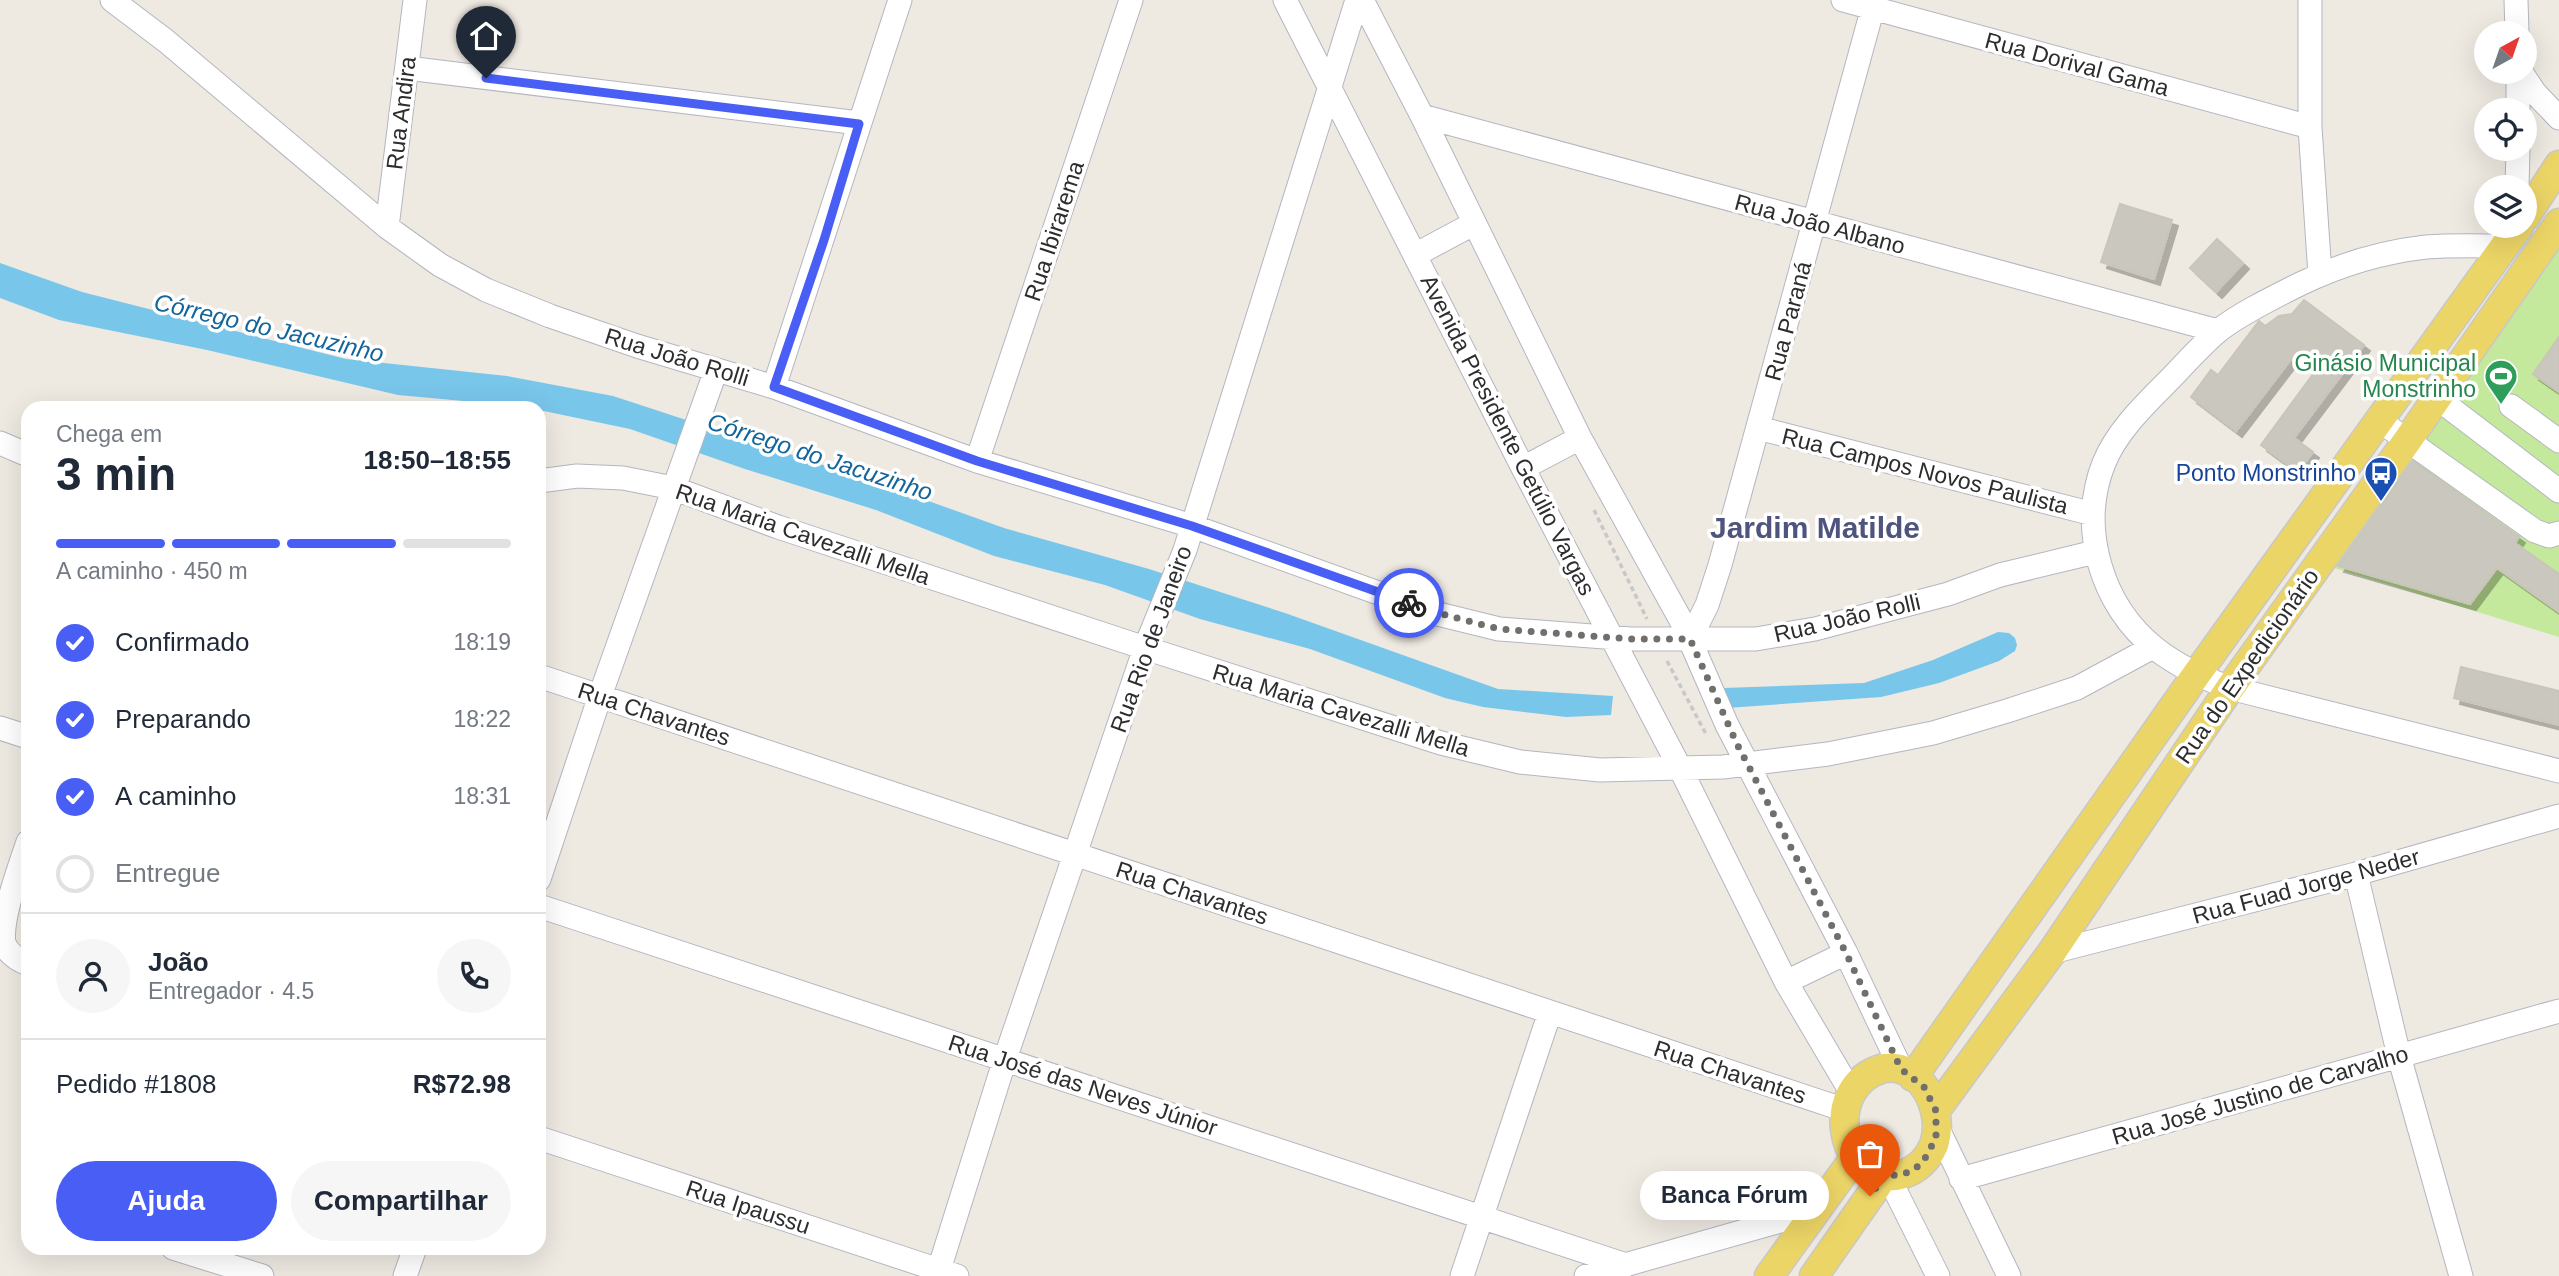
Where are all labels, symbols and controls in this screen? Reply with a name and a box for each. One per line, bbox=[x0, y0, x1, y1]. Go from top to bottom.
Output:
pin bbox=[456, 6, 516, 78]
icon: home bbox=[467, 17, 505, 55]
north arrow bbox=[2474, 21, 2538, 84]
map controls bbox=[2474, 21, 2537, 238]
street label: Rua Dorival Gama bbox=[1982, 27, 2172, 101]
street label: Rua Andira bbox=[381, 55, 421, 171]
button: locate bbox=[2474, 98, 2537, 161]
street label: Rua Ibirarema bbox=[1019, 157, 1089, 304]
button: layers bbox=[2474, 175, 2537, 238]
street label: Rua João Albano bbox=[1732, 189, 1908, 259]
street label: Rua Paraná bbox=[1760, 258, 1816, 384]
street label: Avenida Presidente Getúlio Vargas bbox=[1416, 271, 1600, 599]
water label: Córrego do Jacuzinho bbox=[152, 288, 387, 367]
street label: Rua João Rolli bbox=[602, 323, 752, 391]
place label: Ginásio Municipal Monstrinho bbox=[2294, 350, 2476, 402]
sports icon: Ginásio Municipal Monstrinho bbox=[2482, 357, 2520, 406]
water label: Córrego do Jacuzinho bbox=[704, 407, 936, 506]
text: Chega em bbox=[56, 421, 162, 447]
street label: Rua Campos Novos Paulista bbox=[1779, 423, 2071, 519]
text: 18:50–18:55 bbox=[364, 445, 511, 475]
text: 3 min bbox=[56, 448, 176, 500]
bus stop icon: Ponto Monstrinho bbox=[2362, 454, 2400, 503]
place label: Ponto Monstrinho bbox=[2176, 460, 2356, 486]
street label: Rua Maria Cavezalli Mella bbox=[672, 478, 934, 590]
district label: Jardim Matilde bbox=[1710, 511, 1920, 544]
street label: Rua Rio de Janeiro bbox=[1105, 542, 1197, 736]
text: A caminho · 450 m bbox=[56, 558, 248, 584]
street label: Rua do Expedicionário bbox=[2170, 564, 2324, 768]
courier bbox=[1374, 568, 1444, 638]
icon: bike bbox=[1390, 584, 1428, 622]
street label: Rua João Rolli bbox=[1771, 589, 1923, 647]
icon: check bbox=[56, 624, 94, 662]
text: Confirmado bbox=[115, 627, 249, 657]
text: 18:19 bbox=[453, 629, 511, 655]
street label: Rua Maria Cavezalli Mella bbox=[1209, 659, 1473, 762]
street label: Rua Chavantes bbox=[575, 677, 733, 751]
icon: check bbox=[56, 701, 94, 739]
text: Preparando bbox=[115, 704, 251, 734]
text: 18:22 bbox=[453, 706, 511, 732]
icon: check bbox=[56, 778, 94, 816]
text: A caminho bbox=[115, 781, 236, 811]
text: 18:31 bbox=[453, 783, 511, 809]
street label: Rua Fuad Jorge Neder bbox=[2190, 843, 2423, 929]
street label: Rua Chavantes bbox=[1113, 856, 1271, 930]
text: Entregue bbox=[115, 858, 221, 888]
button: person bbox=[56, 939, 130, 1013]
button: phone bbox=[437, 939, 511, 1013]
text: João bbox=[148, 947, 209, 977]
text: Entregador · 4.5 bbox=[148, 978, 314, 1004]
street label: Rua José das Neves Júnior bbox=[945, 1029, 1221, 1141]
street label: Rua Chavantes bbox=[1651, 1035, 1809, 1109]
street label: Rua José Justino de Carvalho bbox=[2109, 1040, 2411, 1150]
text: Pedido #1808 bbox=[56, 1069, 216, 1099]
text: R$72.98 bbox=[413, 1069, 511, 1099]
pin bbox=[1840, 1124, 1900, 1196]
icon: bag bbox=[1851, 1135, 1889, 1173]
button: Ajuda bbox=[56, 1161, 277, 1241]
button: Compartilhar bbox=[291, 1161, 511, 1241]
callout: Banca Fórum bbox=[1639, 1172, 1828, 1220]
street label: Rua Ipaussu bbox=[683, 1175, 813, 1239]
text: Banca Fórum bbox=[1661, 1182, 1808, 1208]

